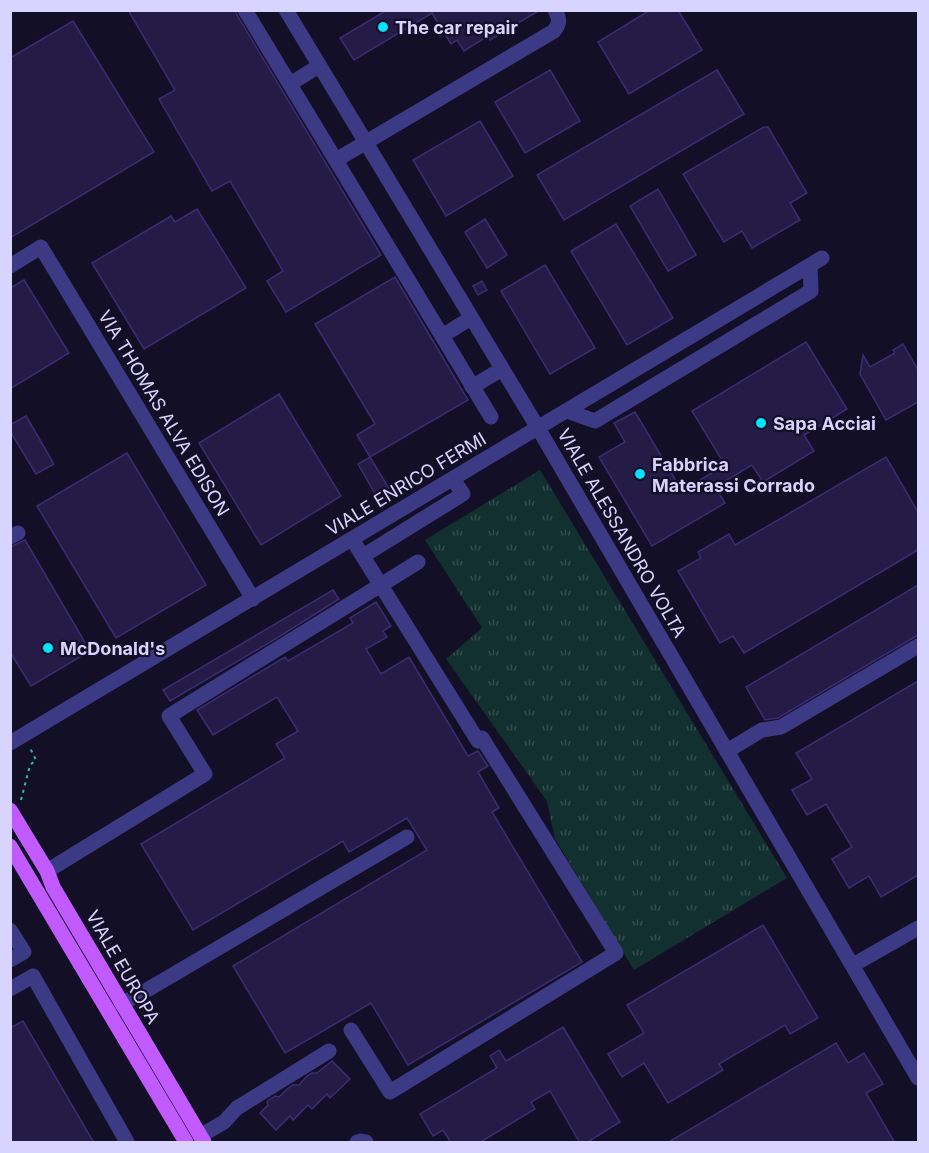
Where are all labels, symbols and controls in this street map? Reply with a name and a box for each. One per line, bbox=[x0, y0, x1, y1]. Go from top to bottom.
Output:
place label: The car repair bbox=[395, 17, 518, 38]
marker: The car repair bbox=[376, 20, 390, 34]
street label: VIA THOMAS ALVA EDISON bbox=[94, 306, 234, 520]
place label: Sapa Acciai bbox=[773, 413, 876, 434]
marker: Sapa Acciai bbox=[754, 416, 768, 430]
street label: VIALE ALESSANDRO VOLTA bbox=[553, 425, 691, 641]
street label: VIALE ENRICO FERMI bbox=[322, 428, 490, 540]
place label: Fabbrica Materassi Corrado bbox=[652, 454, 815, 496]
marker: Fabbrica Materassi Corrado bbox=[633, 467, 647, 481]
place label: McDonald's bbox=[60, 638, 165, 659]
marker: McDonald's bbox=[41, 641, 55, 655]
street label: VIALE EUROPA bbox=[82, 906, 164, 1028]

